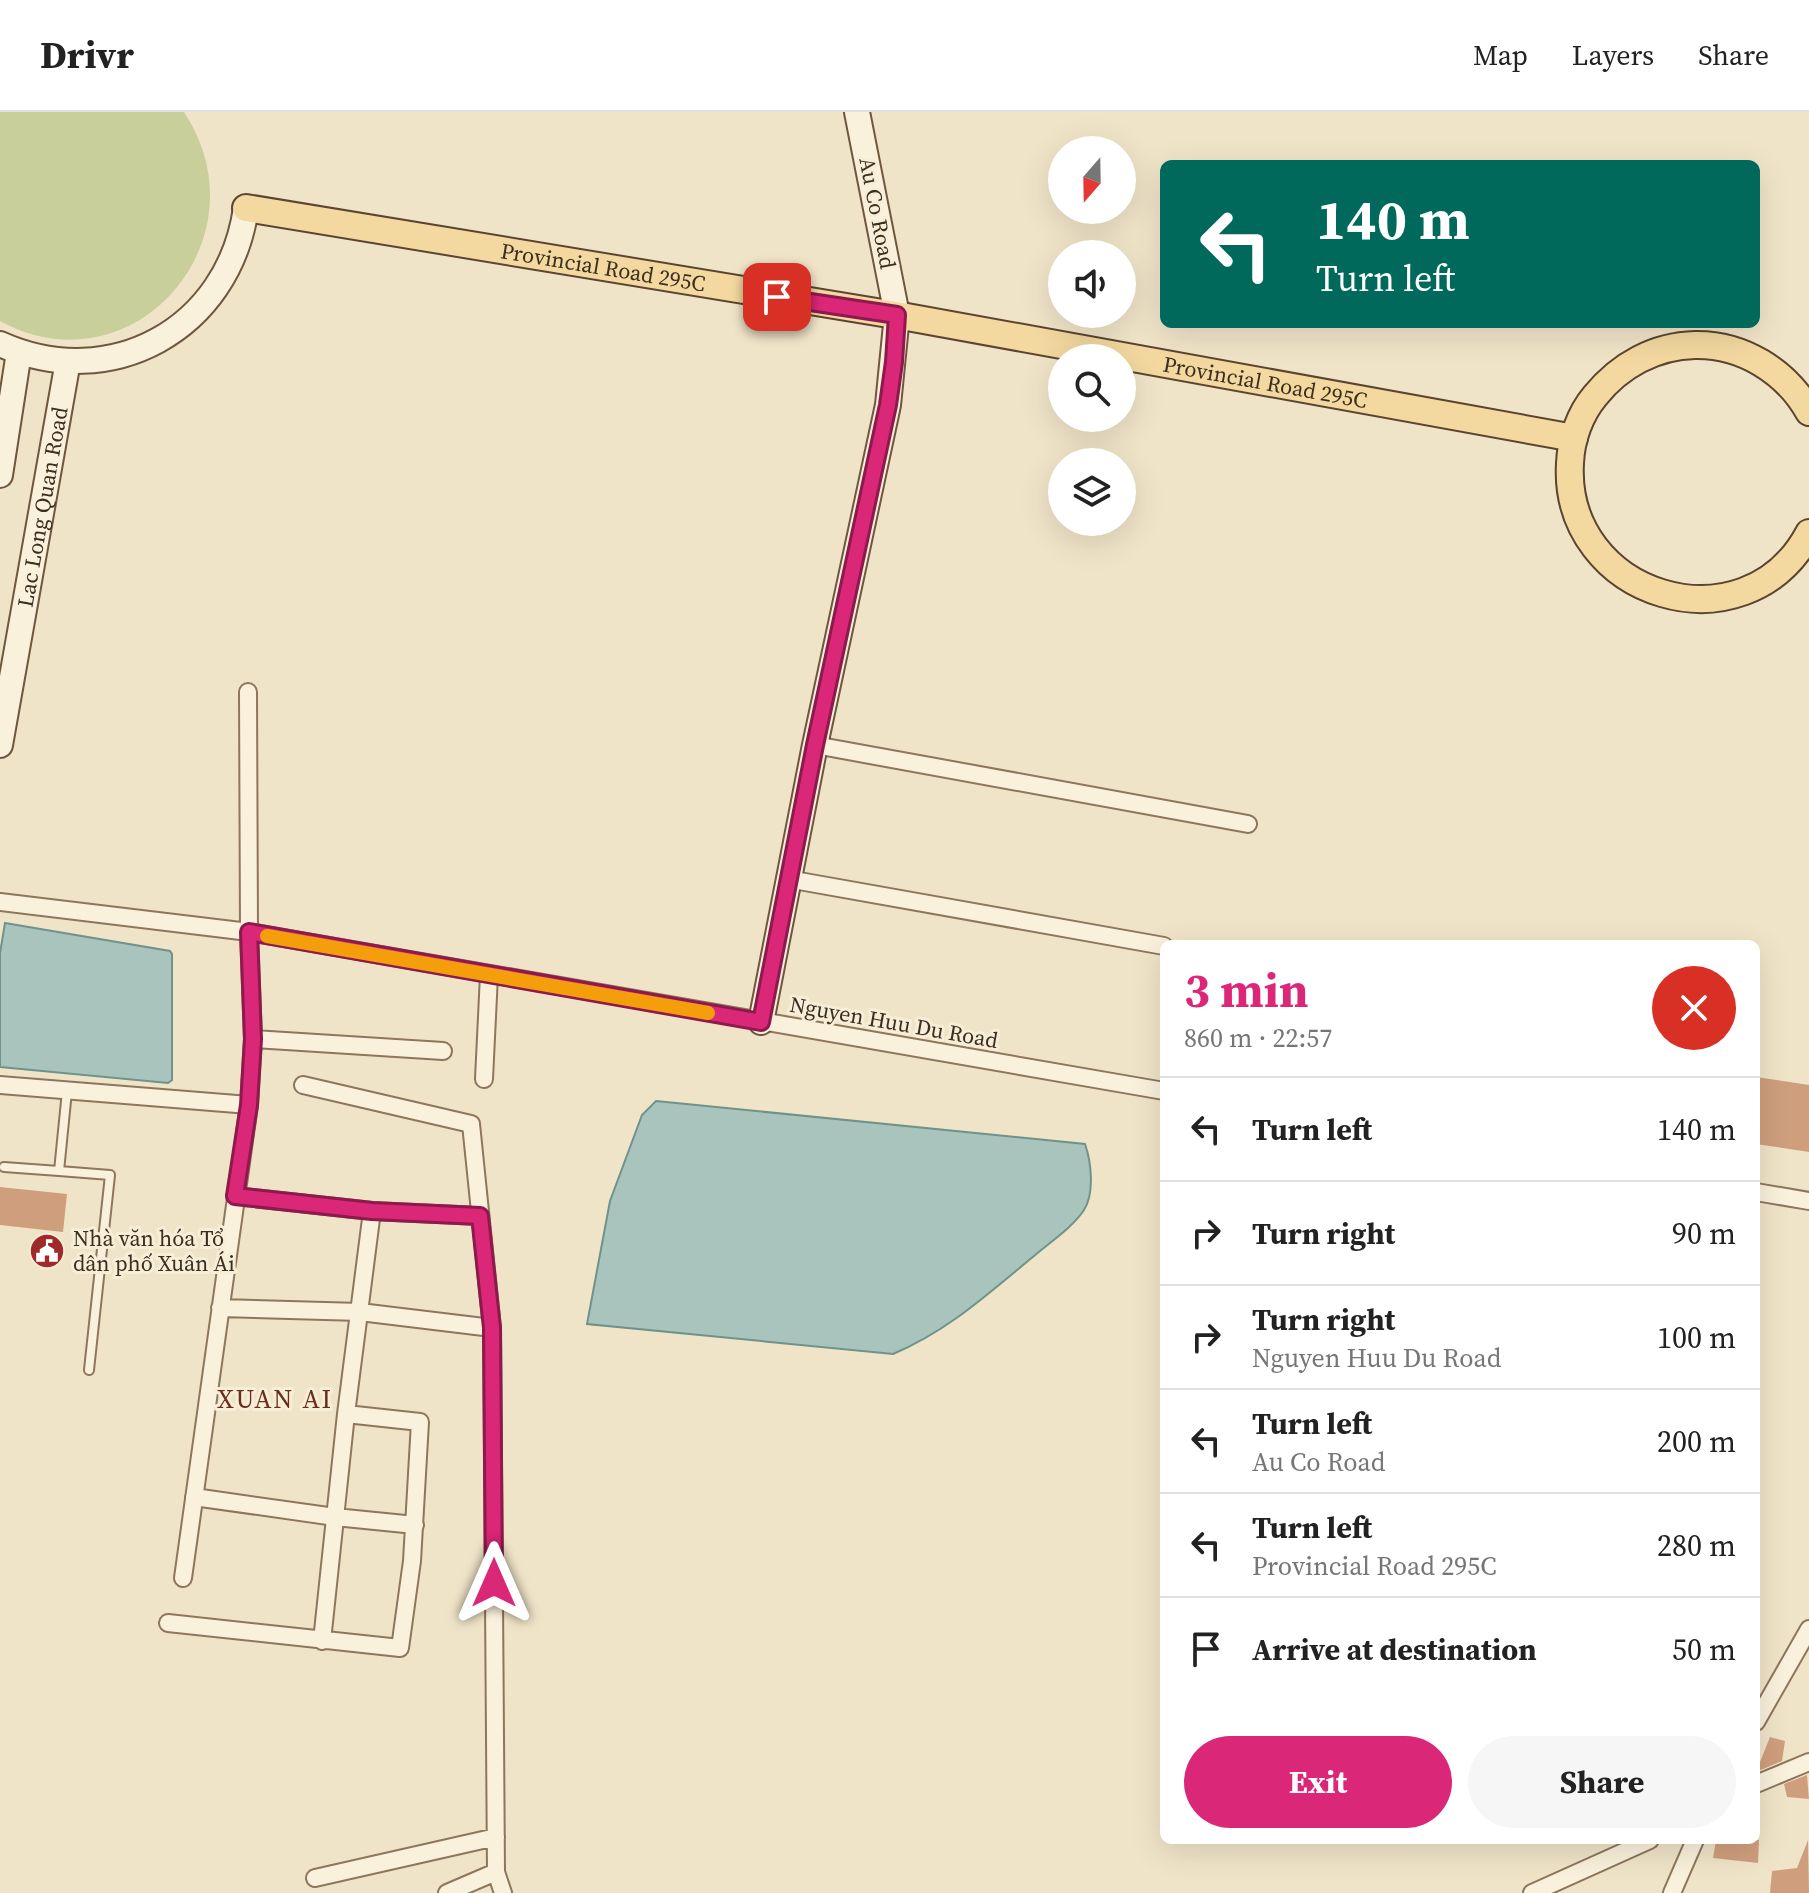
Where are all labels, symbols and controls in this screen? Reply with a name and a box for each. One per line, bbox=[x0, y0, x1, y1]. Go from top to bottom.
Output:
text: Drivr bbox=[40, 29, 134, 81]
text: Map bbox=[1473, 36, 1528, 74]
text: Layers bbox=[1572, 36, 1654, 74]
text: Share bbox=[1698, 36, 1769, 74]
north arrow bbox=[1048, 136, 1136, 224]
map controls bbox=[1048, 136, 1136, 536]
street label: Au Co Road bbox=[852, 155, 904, 272]
text: 140 m bbox=[1316, 181, 1470, 258]
icon: left bbox=[1184, 192, 1288, 296]
street label: Provincial Road 295C bbox=[499, 235, 708, 299]
button: sound bbox=[1048, 240, 1136, 328]
text: Turn left bbox=[1316, 254, 1455, 303]
pin bbox=[743, 263, 811, 331]
icon: arrive bbox=[755, 275, 799, 319]
button: search bbox=[1048, 344, 1136, 432]
street label: Provincial Road 295C bbox=[1161, 349, 1370, 415]
street label: Lac Long Quan Road bbox=[10, 404, 75, 609]
button: layers bbox=[1048, 448, 1136, 536]
text: 3 min bbox=[1184, 957, 1309, 1023]
button: close bbox=[1652, 966, 1736, 1050]
street label: Nguyen Huu Du Road bbox=[787, 989, 1001, 1055]
text: 860 m · 22:57 bbox=[1184, 1020, 1332, 1056]
icon: left bbox=[1184, 1107, 1228, 1151]
text: Turn left bbox=[1252, 1109, 1372, 1150]
text: 140 m bbox=[1657, 1109, 1736, 1150]
icon: right bbox=[1184, 1211, 1228, 1255]
text: Turn right bbox=[1252, 1213, 1395, 1254]
text: 90 m bbox=[1672, 1213, 1736, 1254]
place label: Nhà văn hóa Tổ dân phố Xuân Ái bbox=[73, 1223, 235, 1278]
public building icon: Nhà văn hóa Tổ dân phố Xuân Ái bbox=[28, 1232, 66, 1270]
text: Turn right bbox=[1252, 1299, 1395, 1340]
icon: right bbox=[1184, 1315, 1228, 1359]
text: 100 m bbox=[1657, 1317, 1736, 1358]
text: Nguyen Huu Du Road bbox=[1252, 1340, 1501, 1376]
district label: XUAN AI bbox=[217, 1381, 333, 1417]
text: Turn left bbox=[1252, 1403, 1372, 1444]
icon: left bbox=[1184, 1419, 1228, 1463]
text: 200 m bbox=[1657, 1421, 1736, 1462]
text: Au Co Road bbox=[1252, 1444, 1386, 1480]
text: Turn left bbox=[1252, 1507, 1372, 1548]
icon: left bbox=[1184, 1523, 1228, 1567]
text: 280 m bbox=[1657, 1525, 1736, 1566]
position arrow bbox=[452, 1541, 536, 1625]
text: Provincial Road 295C bbox=[1252, 1548, 1497, 1584]
icon: arrive bbox=[1184, 1627, 1228, 1671]
text: Arrive at destination bbox=[1252, 1629, 1537, 1670]
text: 50 m bbox=[1672, 1629, 1736, 1670]
button: Exit bbox=[1184, 1736, 1452, 1828]
button: Share bbox=[1468, 1736, 1736, 1828]

